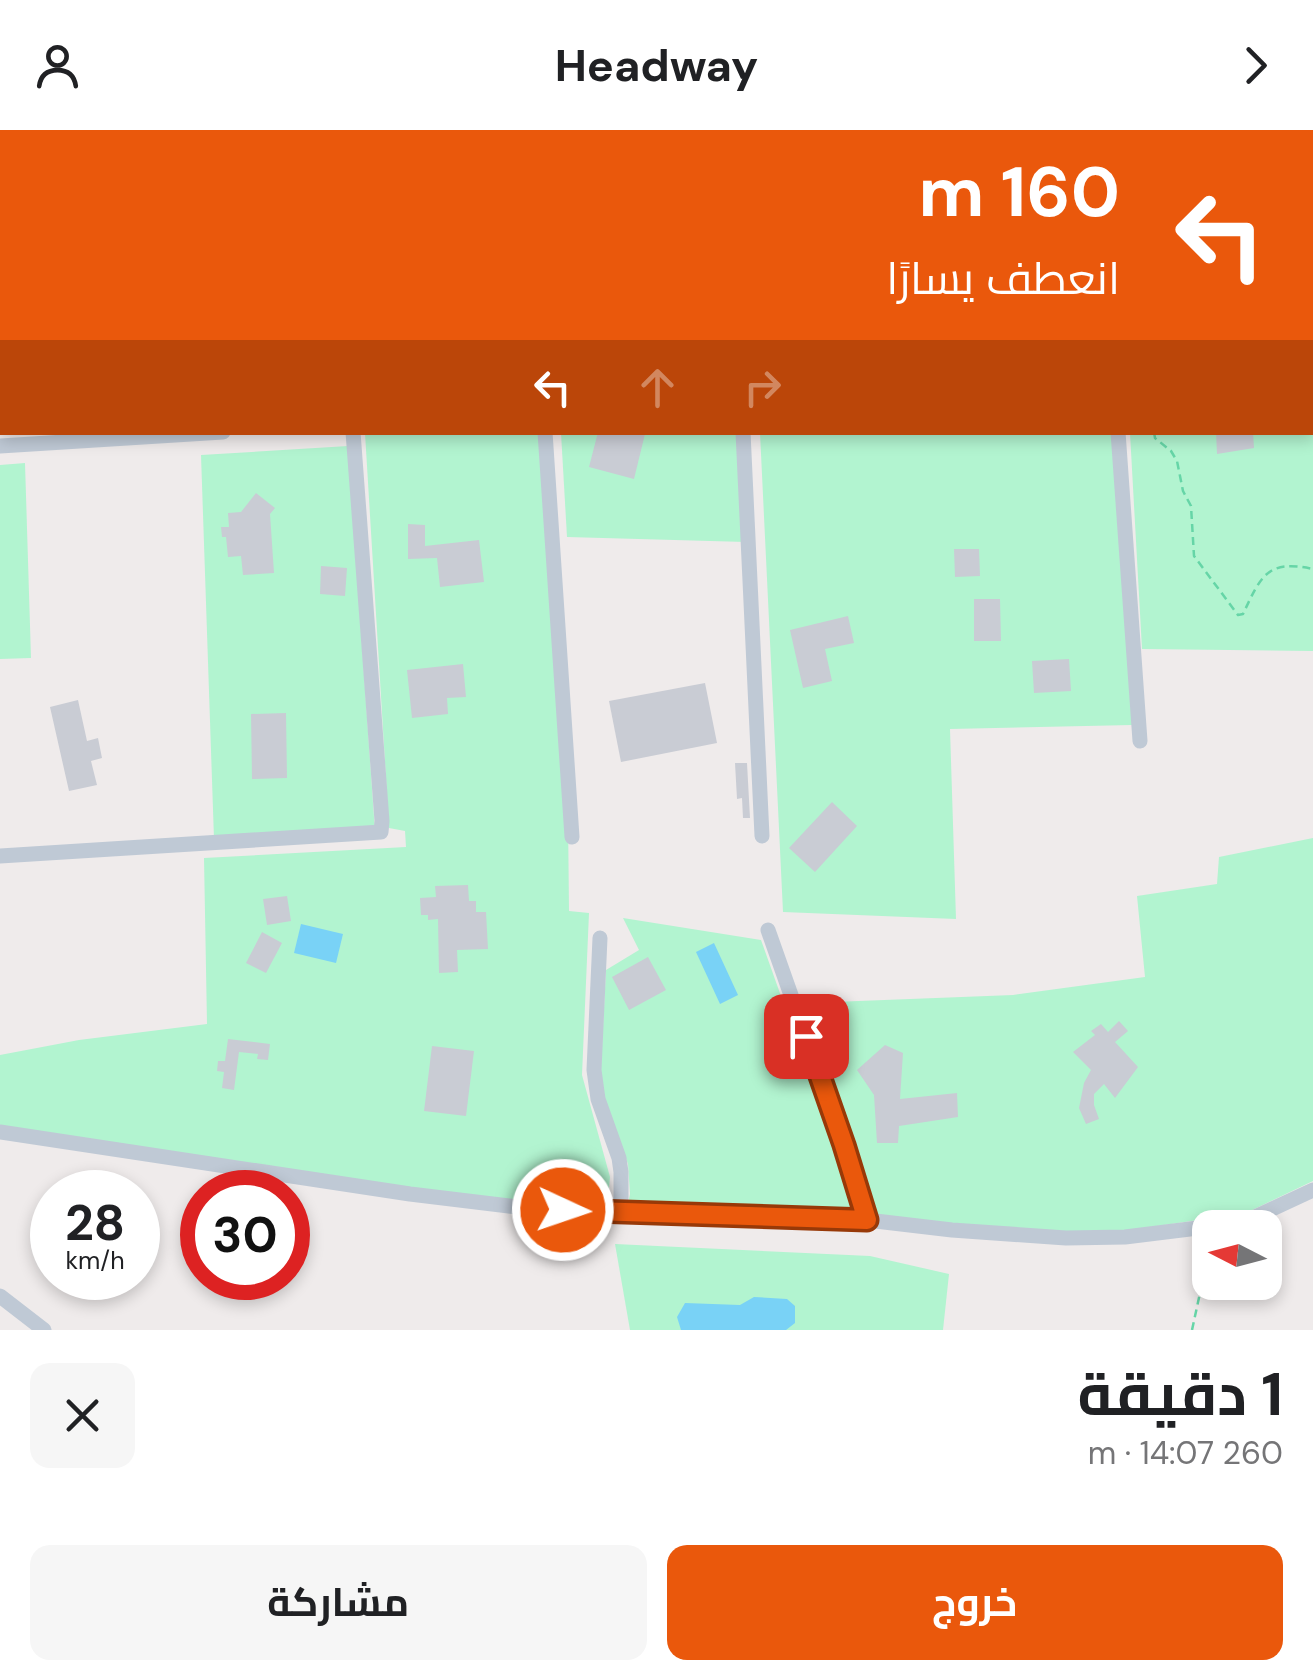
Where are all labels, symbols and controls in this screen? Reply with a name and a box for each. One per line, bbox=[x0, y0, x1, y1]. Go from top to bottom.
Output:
text: Headway bbox=[555, 36, 758, 95]
icon: person bbox=[30, 38, 85, 93]
icon: forward bbox=[1228, 38, 1283, 93]
text: 160 m bbox=[919, 147, 1120, 238]
icon: left bbox=[1155, 170, 1285, 300]
text: انعطف يسارًا bbox=[886, 249, 1120, 308]
icon: left bbox=[525, 360, 580, 415]
icon: ahead bbox=[630, 360, 685, 415]
icon: right bbox=[735, 360, 790, 415]
pin bbox=[764, 994, 849, 1079]
icon: arrive bbox=[779, 1009, 834, 1064]
position arrow bbox=[511, 1158, 615, 1262]
speed limit sign: 30 bbox=[180, 1170, 310, 1300]
text: 28 bbox=[65, 1190, 125, 1256]
north arrow bbox=[1192, 1210, 1282, 1300]
map controls bbox=[1192, 1210, 1282, 1300]
text: km/h bbox=[65, 1244, 125, 1277]
text: 1 دقيقة bbox=[1077, 1355, 1283, 1434]
button: close bbox=[30, 1363, 135, 1468]
text: 260 m · 14:07 bbox=[1088, 1432, 1283, 1474]
button: مشاركة bbox=[30, 1545, 647, 1660]
button: خروج bbox=[667, 1545, 1283, 1660]

